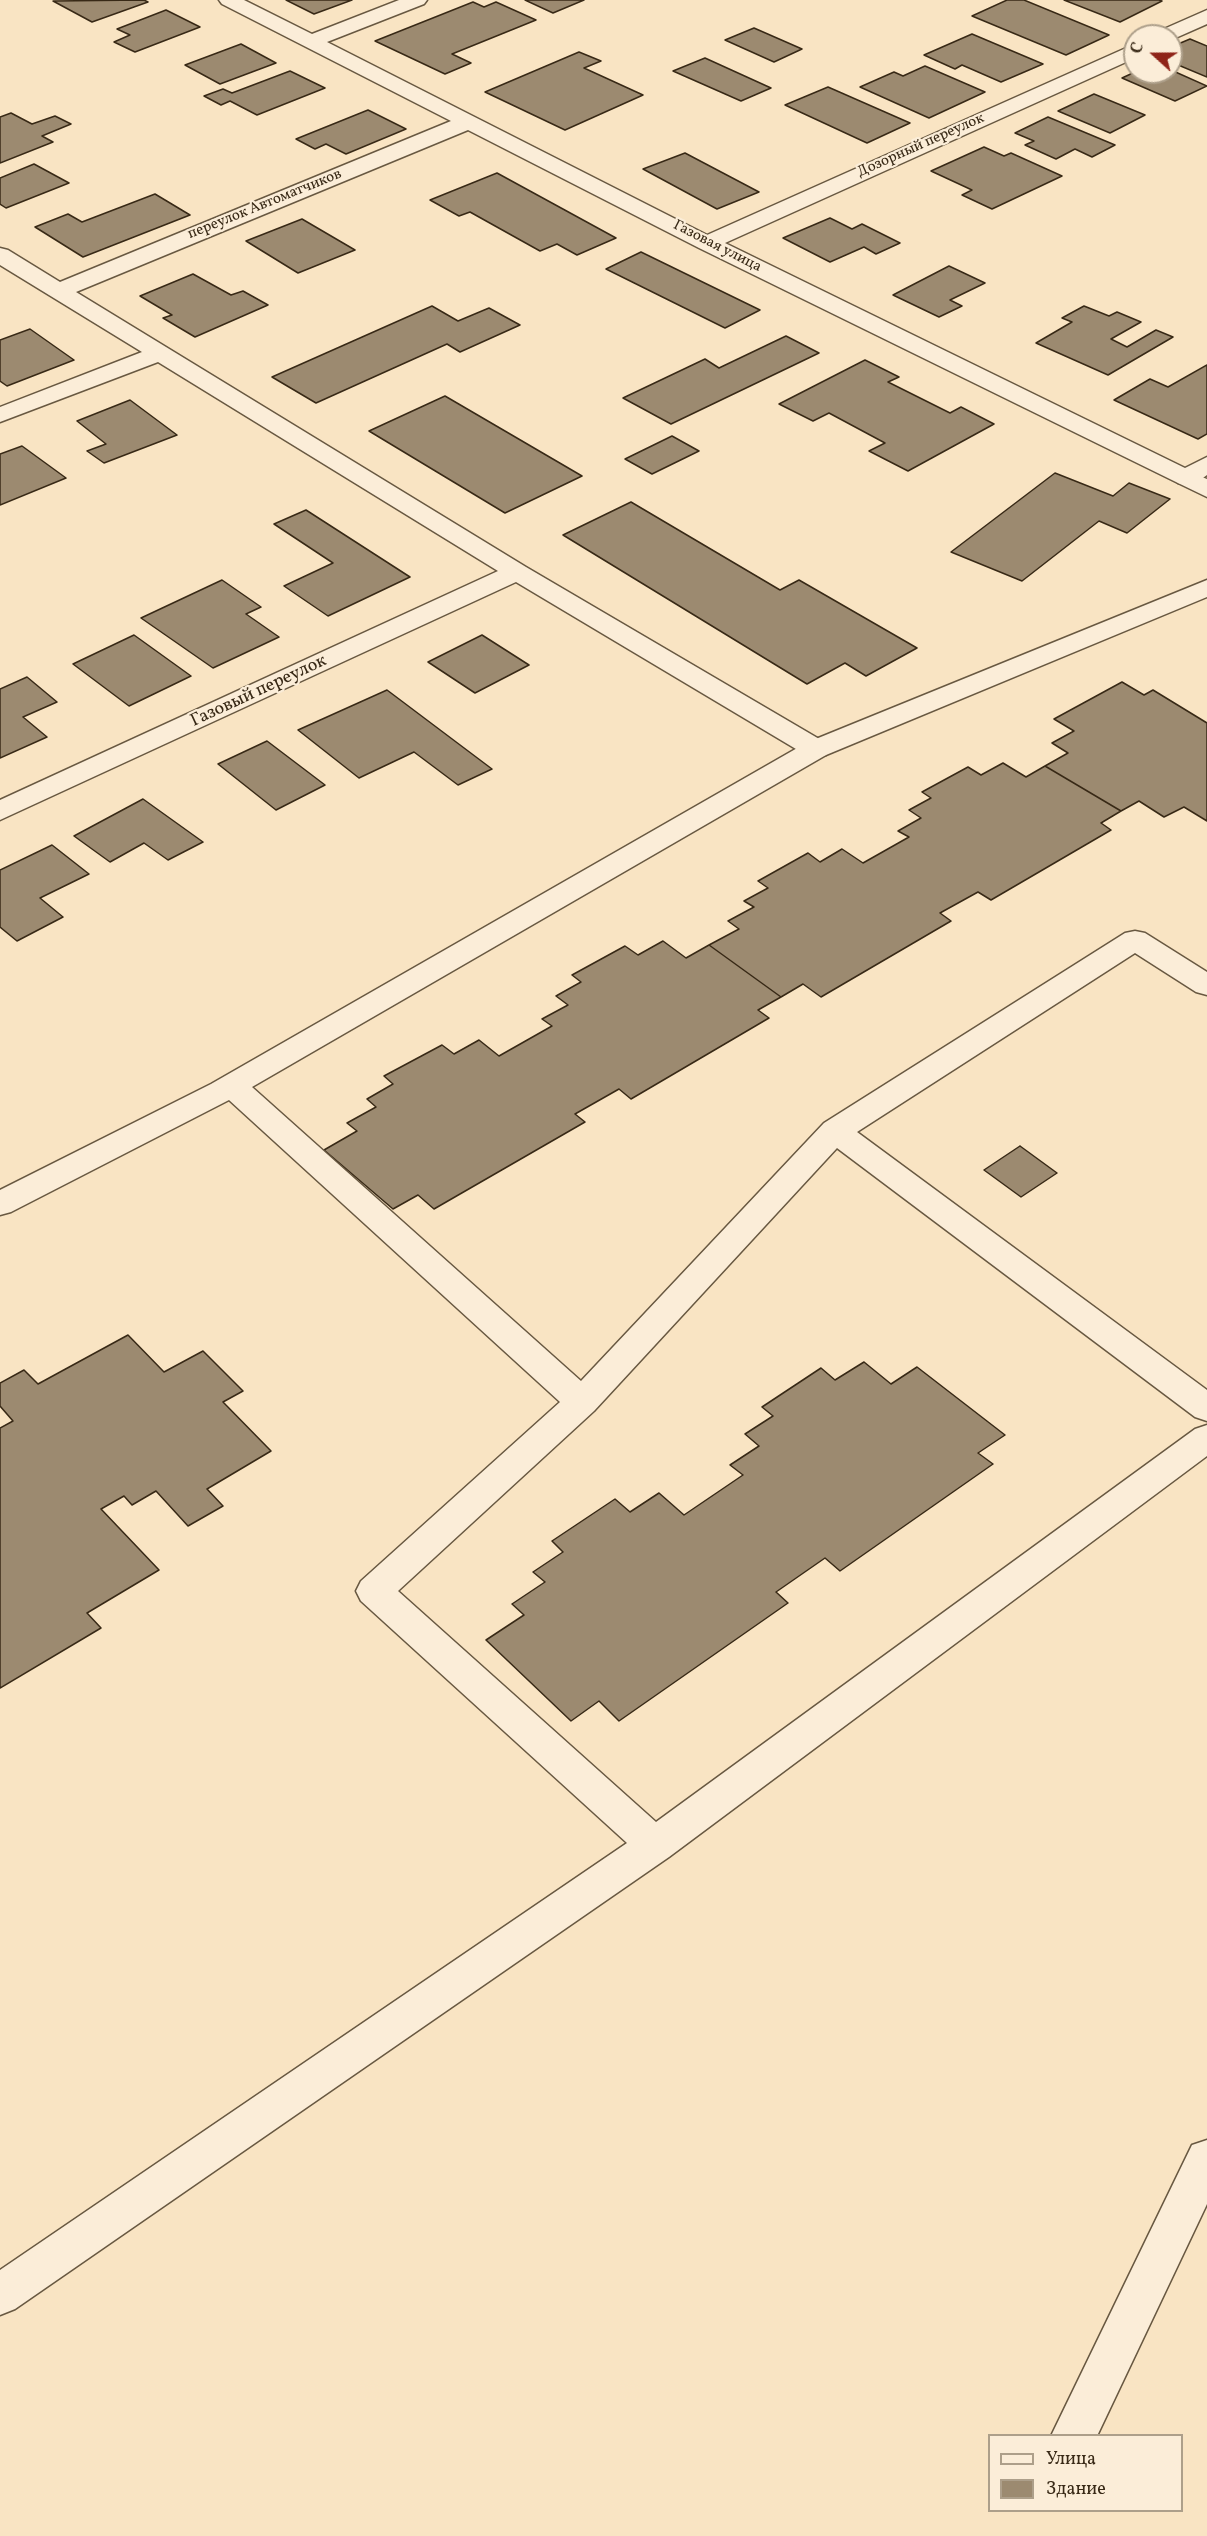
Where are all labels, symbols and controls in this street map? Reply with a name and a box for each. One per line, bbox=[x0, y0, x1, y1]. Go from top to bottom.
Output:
north arrow bbox=[1123, 24, 1183, 84]
text: С bbox=[1126, 40, 1150, 57]
street label: Дозорный переулок bbox=[855, 110, 987, 182]
street label: переулок Автоматчиков bbox=[185, 166, 345, 244]
street label: Газовая улица bbox=[670, 217, 764, 277]
street label: Газовый переулок bbox=[188, 651, 330, 733]
legend bbox=[988, 2434, 1183, 2512]
text: Улица bbox=[1046, 2447, 1096, 2472]
text: Здание bbox=[1046, 2477, 1106, 2502]

